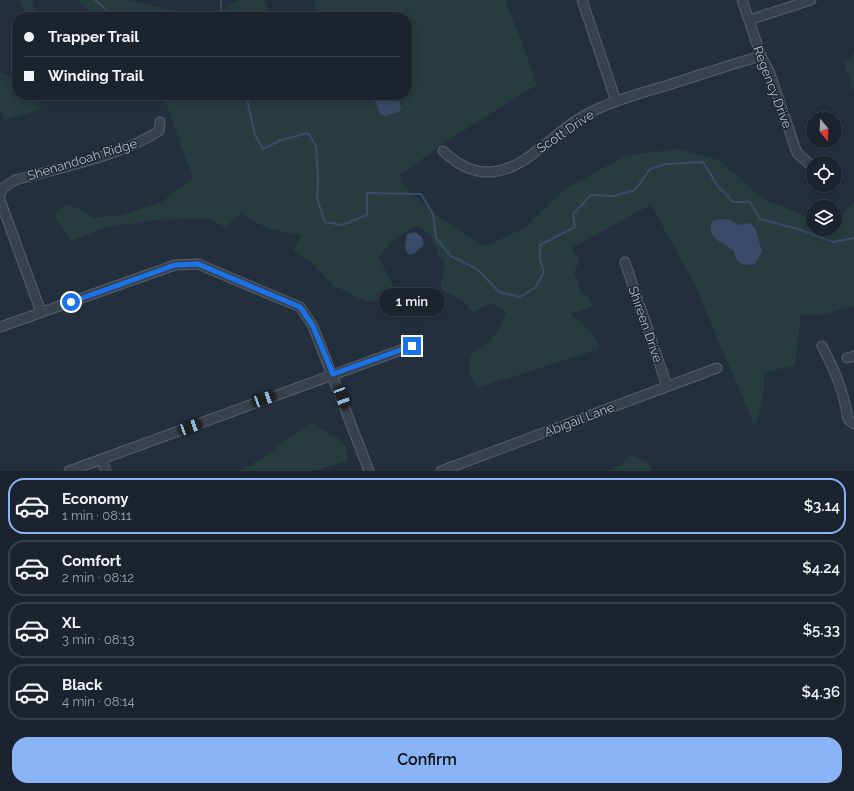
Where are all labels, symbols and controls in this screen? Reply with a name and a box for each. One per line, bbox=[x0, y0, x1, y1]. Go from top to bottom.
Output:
text: Trapper Trail bbox=[48, 28, 139, 46]
street label: Regency Drive bbox=[750, 44, 795, 131]
text: Winding Trail bbox=[48, 67, 143, 85]
street label: Scott Drive bbox=[534, 107, 597, 156]
north arrow bbox=[806, 112, 842, 148]
map controls bbox=[806, 112, 842, 236]
street label: Shenandoah Ridge bbox=[25, 136, 139, 183]
button: locate bbox=[806, 156, 842, 192]
button: layers bbox=[806, 200, 842, 236]
street label: Shireen Drive bbox=[625, 284, 666, 365]
callout: 1 min bbox=[379, 288, 445, 316]
route start bbox=[62, 293, 80, 311]
text: 1 min bbox=[396, 294, 428, 309]
route end bbox=[403, 337, 421, 355]
car bbox=[332, 384, 352, 410]
car bbox=[251, 389, 277, 409]
street label: Abigail Lane bbox=[542, 399, 617, 440]
car bbox=[177, 417, 203, 437]
icon: car bbox=[14, 488, 50, 524]
text: Economy bbox=[62, 490, 129, 508]
text: $3.14 bbox=[804, 497, 840, 515]
text: 1 min · 08:11 bbox=[62, 508, 132, 523]
icon: car bbox=[14, 550, 50, 586]
text: Comfort bbox=[62, 552, 121, 570]
text: $4.24 bbox=[802, 559, 840, 577]
text: 2 min · 08:12 bbox=[62, 570, 134, 585]
icon: car bbox=[14, 612, 50, 648]
text: XL bbox=[62, 614, 80, 632]
text: $5.33 bbox=[803, 621, 840, 639]
text: 3 min · 08:13 bbox=[62, 632, 134, 647]
icon: car bbox=[14, 674, 50, 710]
text: Black bbox=[62, 676, 102, 694]
text: $4.36 bbox=[802, 683, 840, 701]
text: 4 min · 08:14 bbox=[62, 694, 135, 709]
button: Confirm bbox=[12, 737, 842, 783]

